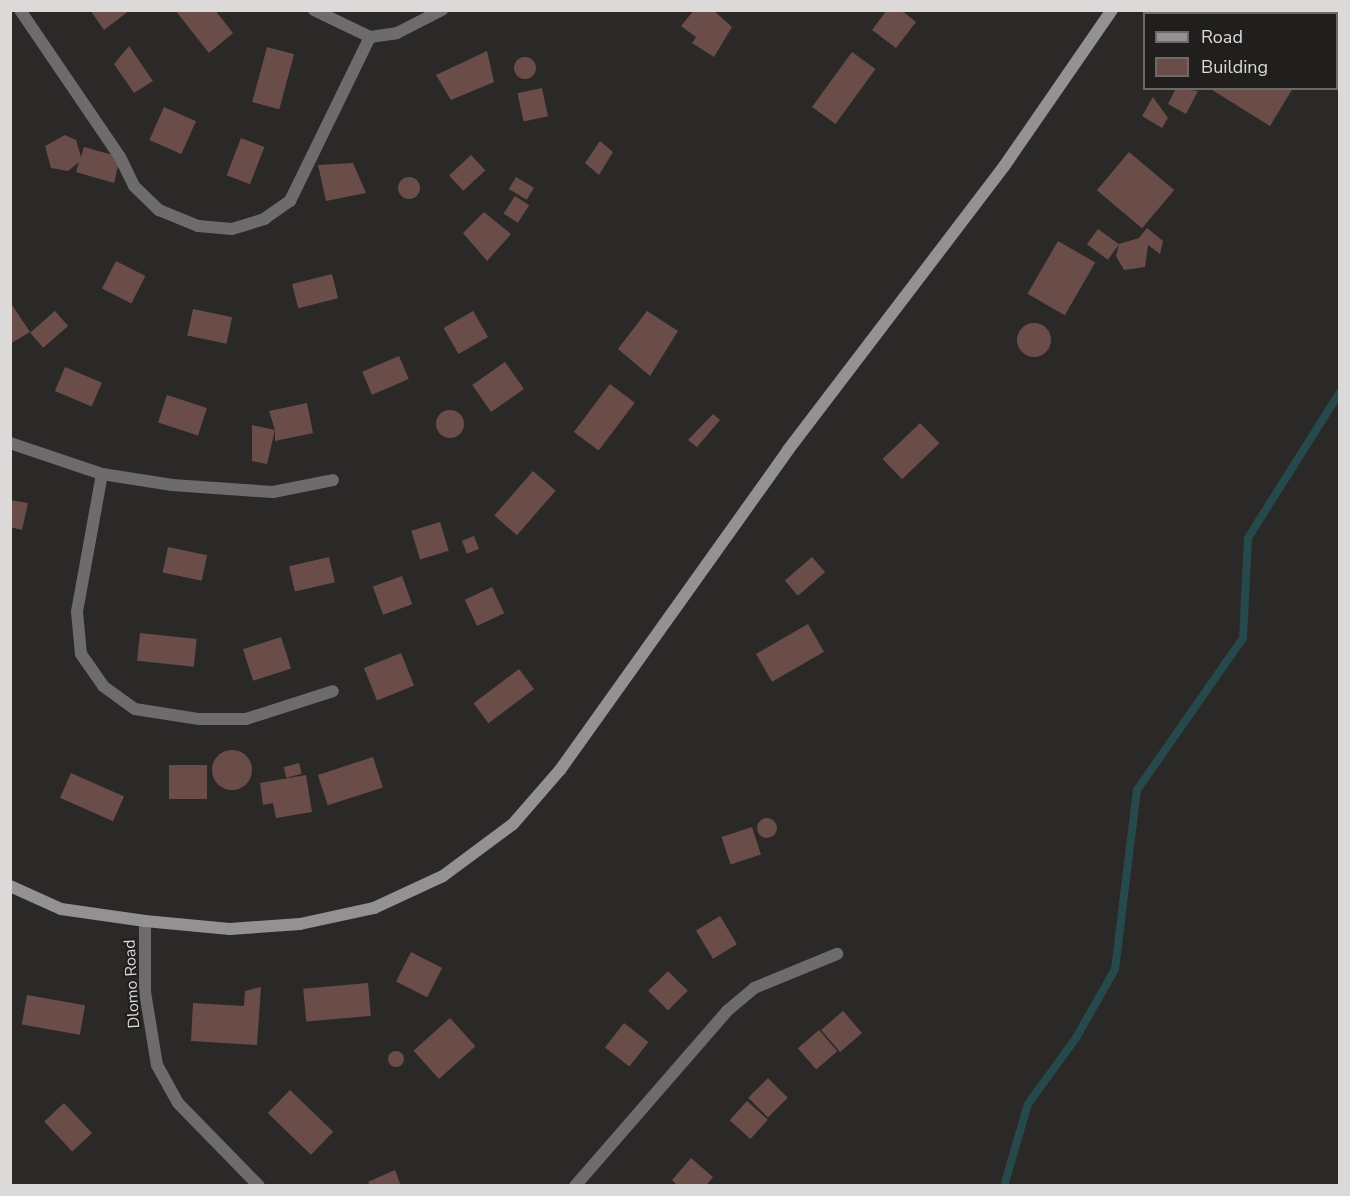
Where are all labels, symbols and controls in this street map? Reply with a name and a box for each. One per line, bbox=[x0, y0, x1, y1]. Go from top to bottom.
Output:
legend bbox=[1143, 12, 1338, 90]
text: Road bbox=[1201, 25, 1243, 49]
text: Building bbox=[1201, 55, 1268, 79]
street label: Dlomo Road bbox=[120, 939, 144, 1029]

